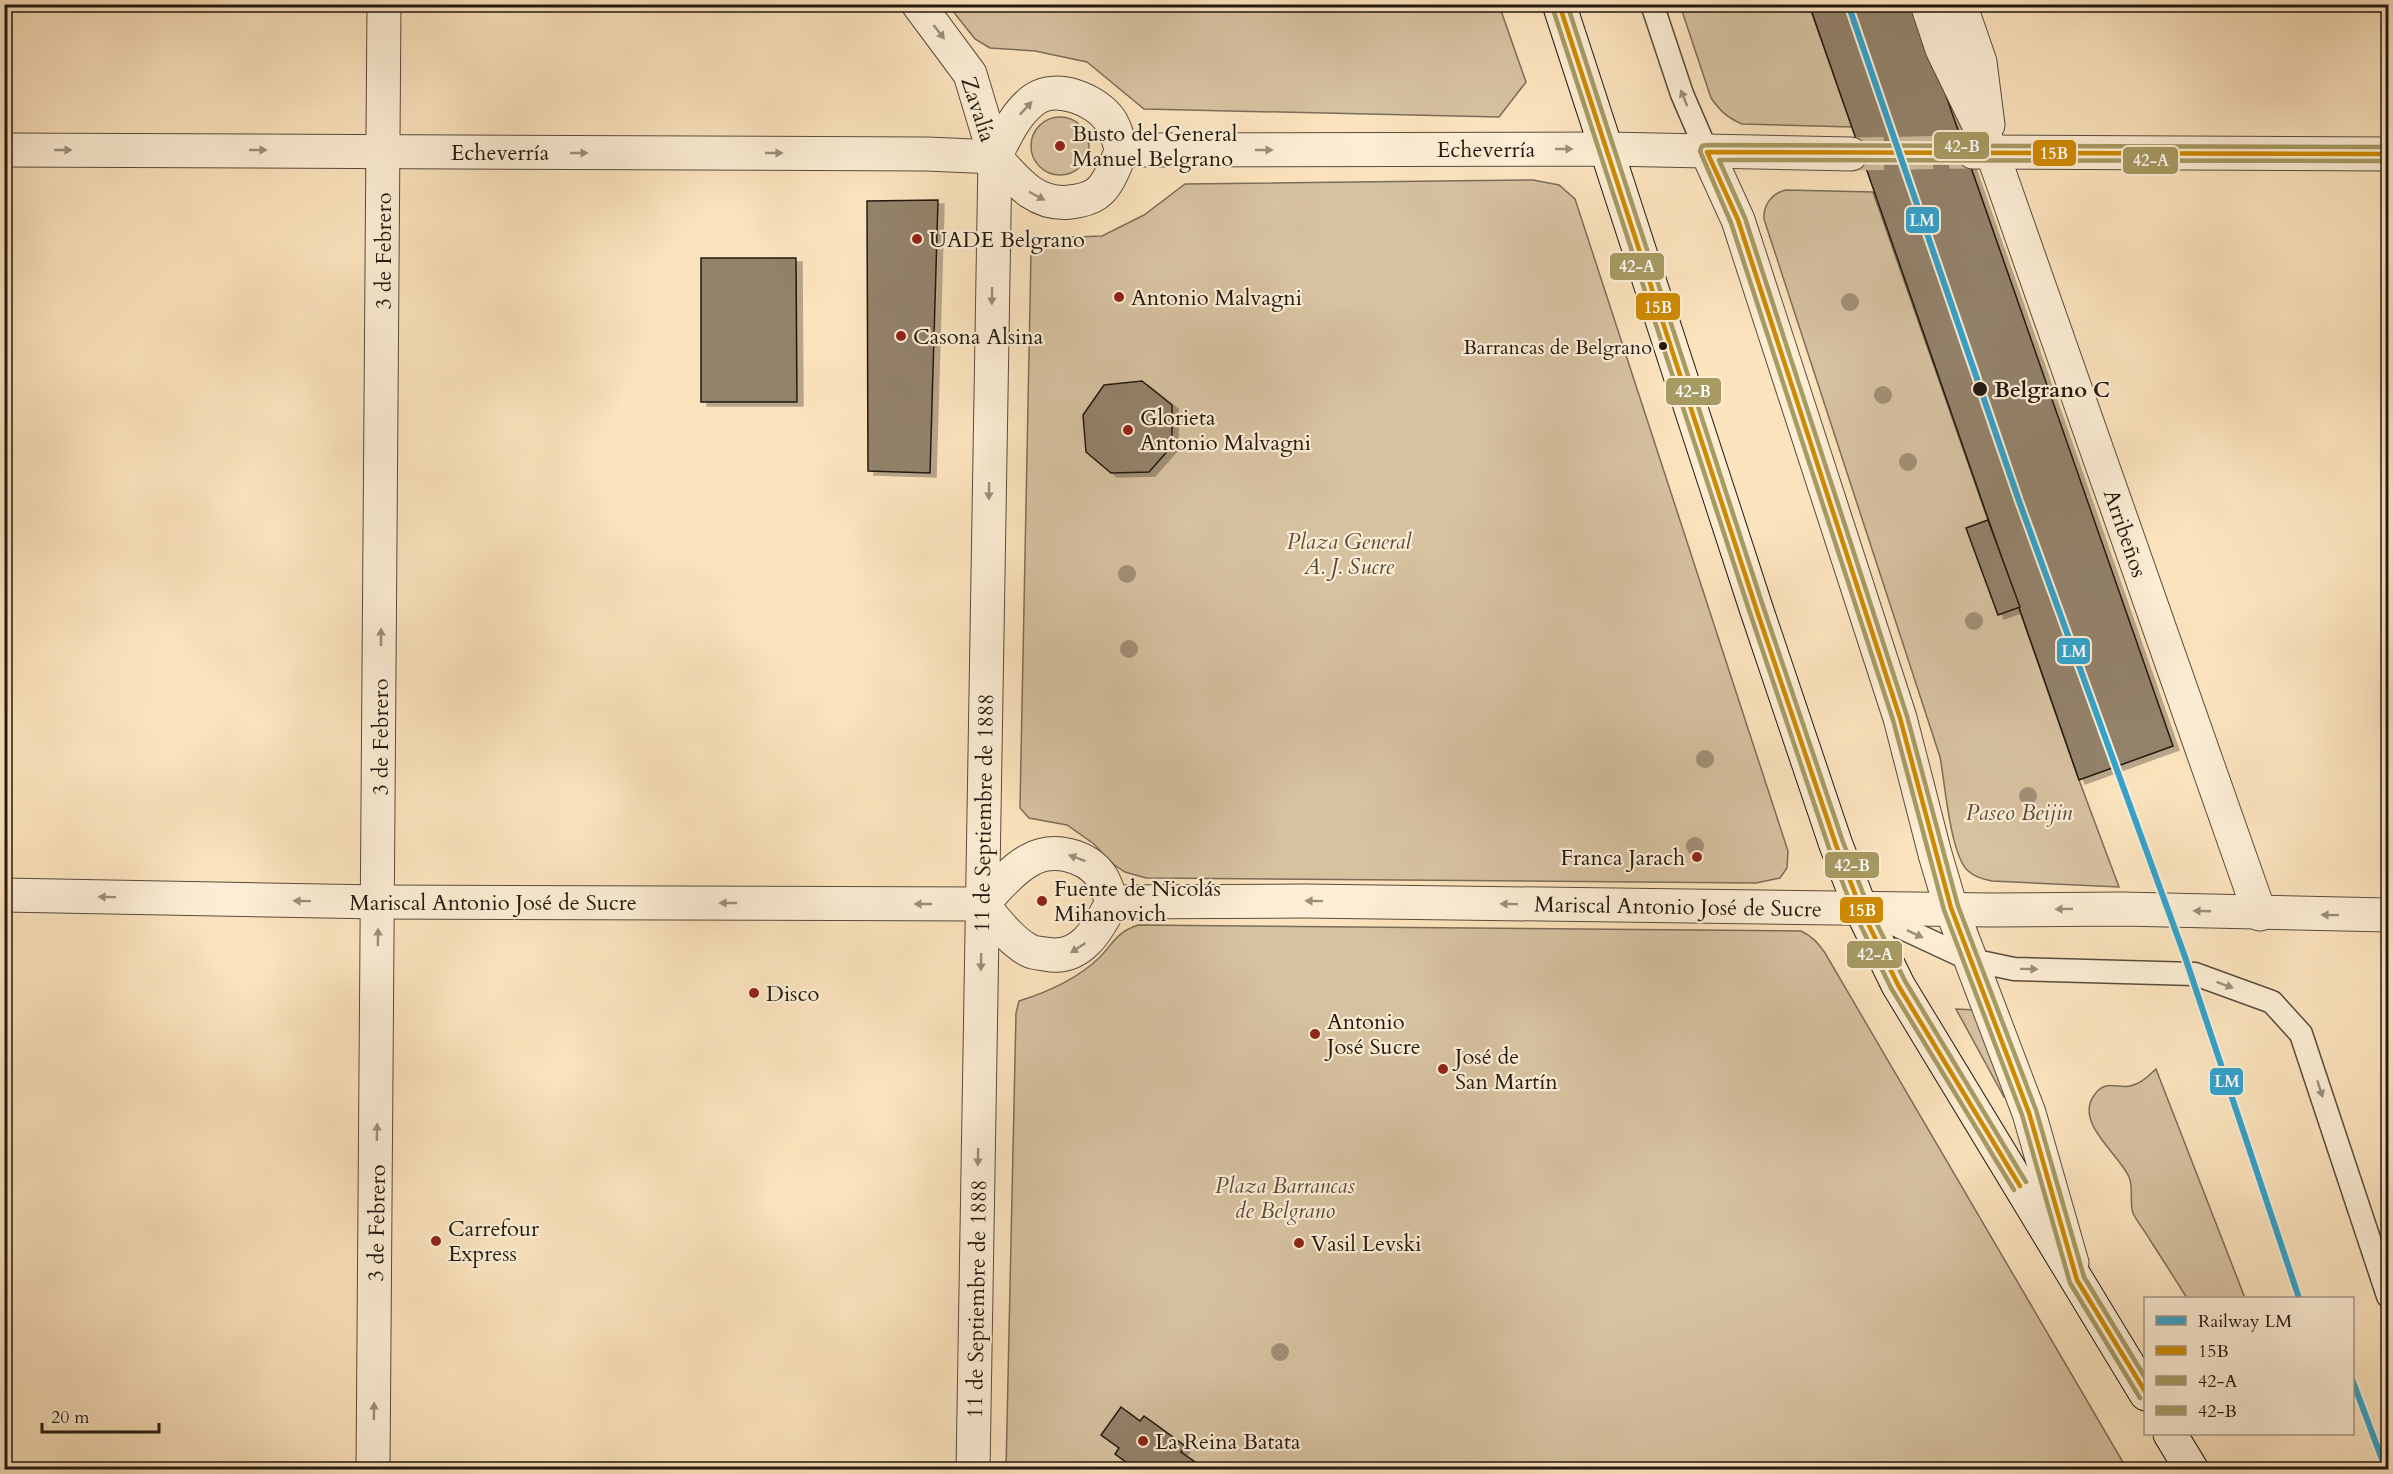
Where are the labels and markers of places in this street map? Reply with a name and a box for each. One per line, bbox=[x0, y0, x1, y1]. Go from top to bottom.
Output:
place label: Busto del General Manuel Belgrano bbox=[1072, 119, 1238, 174]
marker: Busto del General Manuel Belgrano bbox=[1053, 139, 1067, 153]
place label: UADE Belgrano bbox=[929, 225, 1085, 255]
marker: UADE Belgrano bbox=[910, 232, 924, 246]
place label: Antonio Malvagni bbox=[1131, 283, 1302, 313]
marker: Antonio Malvagni bbox=[1112, 290, 1126, 304]
place label: Casona Alsina bbox=[913, 322, 1044, 352]
marker: Casona Alsina bbox=[894, 329, 908, 343]
place label: Barrancas de Belgrano bbox=[1463, 334, 1652, 361]
marker: Barrancas de Belgrano bbox=[1657, 340, 1669, 352]
place label: Belgrano C bbox=[1994, 375, 2110, 405]
marker: Belgrano C bbox=[1971, 380, 1989, 398]
place label: Glorieta Antonio Malvagni bbox=[1140, 403, 1311, 458]
marker: Glorieta Antonio Malvagni bbox=[1121, 423, 1135, 437]
place label: Franca Jarach bbox=[1560, 843, 1685, 873]
marker: Franca Jarach bbox=[1690, 850, 1704, 864]
place label: Fuente de Nicolás Mihanovich bbox=[1054, 874, 1221, 929]
marker: Fuente de Nicolás Mihanovich bbox=[1035, 894, 1049, 908]
place label: Disco bbox=[766, 979, 819, 1009]
marker: Disco bbox=[747, 986, 761, 1000]
place label: Antonio José Sucre bbox=[1324, 1007, 1421, 1062]
marker: Antonio José Sucre bbox=[1308, 1027, 1322, 1041]
place label: José de San Martín bbox=[1452, 1042, 1558, 1097]
marker: José de San Martín bbox=[1436, 1062, 1450, 1076]
place label: Carrefour Express bbox=[448, 1214, 540, 1269]
place label: Vasil Levski bbox=[1311, 1229, 1421, 1259]
marker: Carrefour Express bbox=[429, 1234, 443, 1248]
marker: Vasil Levski bbox=[1292, 1236, 1306, 1250]
place label: La Reina Batata bbox=[1155, 1427, 1301, 1457]
marker: La Reina Batata bbox=[1136, 1434, 1150, 1448]

